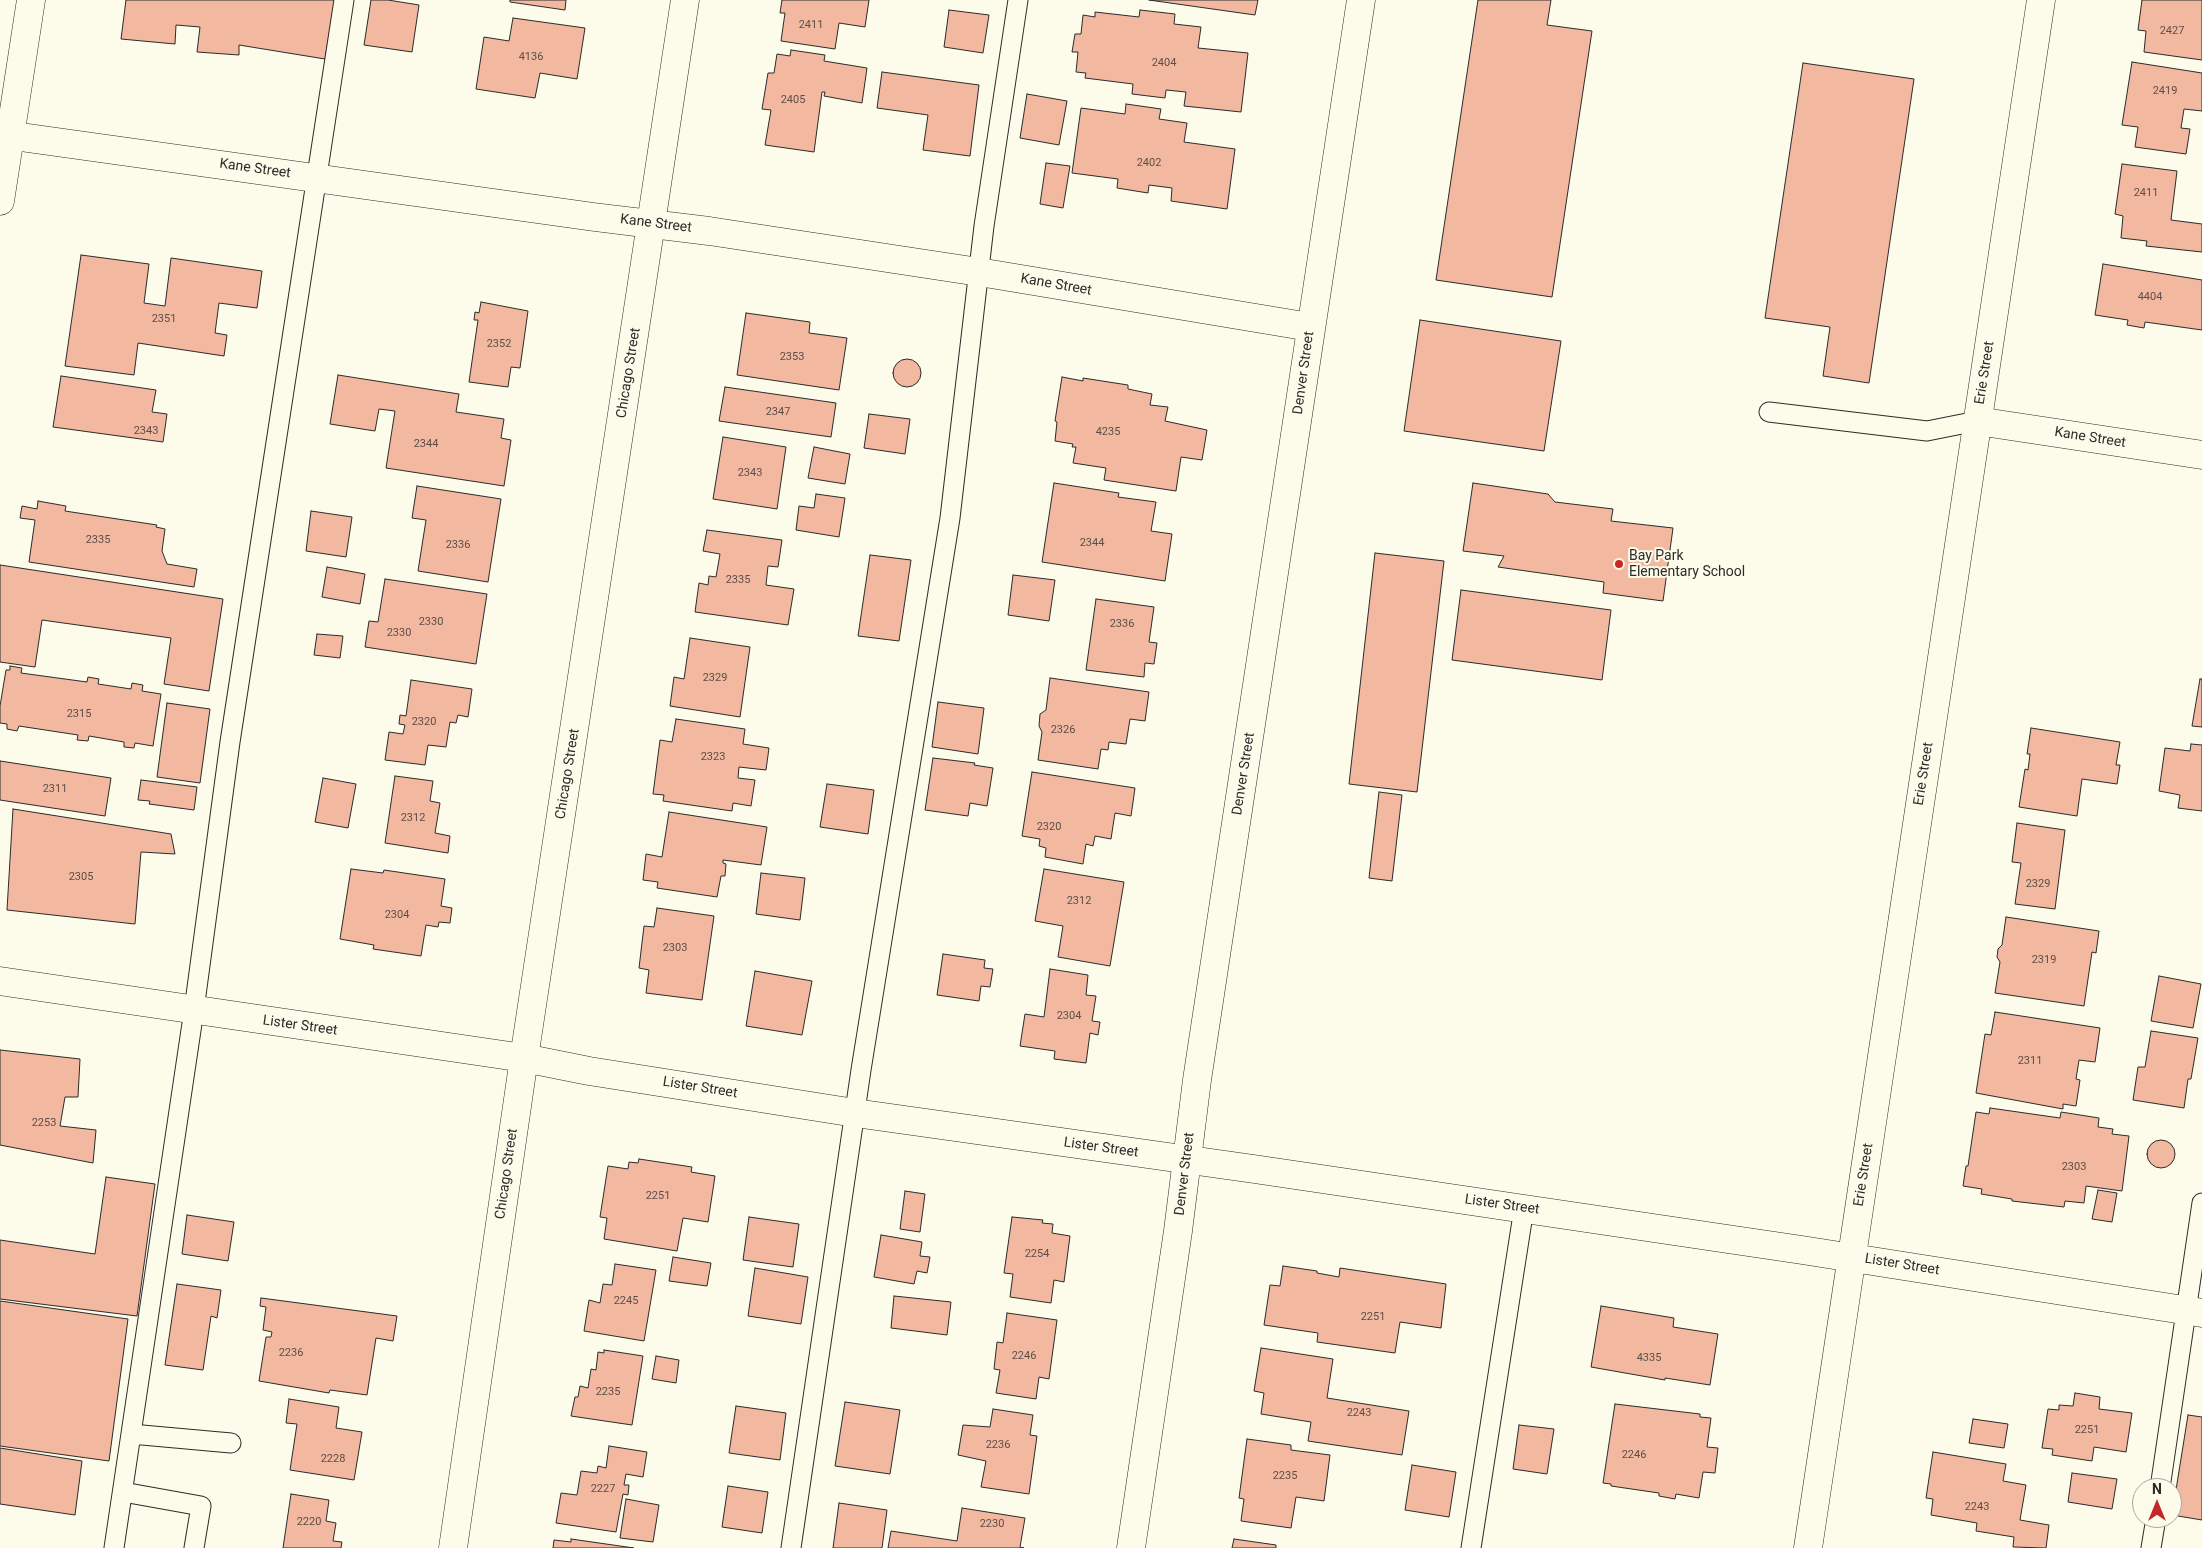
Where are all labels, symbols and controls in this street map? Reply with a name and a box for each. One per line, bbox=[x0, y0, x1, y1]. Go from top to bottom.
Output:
house number: 2411 bbox=[799, 18, 823, 32]
house number: 2427 bbox=[2160, 24, 2184, 38]
house number: 4136 bbox=[519, 50, 543, 64]
house number: 2404 bbox=[1152, 56, 1176, 70]
house number: 2419 bbox=[2153, 84, 2177, 98]
house number: 2405 bbox=[781, 93, 805, 107]
street label: Kane Street bbox=[218, 156, 292, 182]
house number: 2402 bbox=[1137, 156, 1161, 170]
house number: 2411 bbox=[2134, 186, 2158, 200]
street label: Kane Street bbox=[619, 211, 693, 237]
street label: Kane Street bbox=[1019, 270, 1093, 300]
house number: 4404 bbox=[2138, 290, 2162, 304]
house number: 2351 bbox=[152, 312, 176, 326]
street label: Chicago Street bbox=[614, 327, 644, 419]
street label: Denver Street bbox=[1290, 330, 1318, 416]
house number: 2352 bbox=[487, 337, 511, 351]
street label: Erie Street bbox=[1972, 340, 1998, 406]
house number: 2353 bbox=[780, 350, 804, 364]
house number: 2347 bbox=[766, 405, 790, 419]
house number: 2343 bbox=[134, 424, 158, 438]
street label: Kane Street bbox=[2053, 424, 2127, 452]
house number: 4235 bbox=[1096, 425, 1120, 439]
house number: 2344 bbox=[414, 437, 438, 451]
house number: 2343 bbox=[738, 466, 762, 480]
house number: 2335 bbox=[86, 533, 110, 547]
house number: 2344 bbox=[1080, 536, 1104, 550]
house number: 2336 bbox=[446, 538, 470, 552]
place label: Bay Park Elementary School bbox=[1629, 548, 1745, 580]
marker: Bay Park Elementary School bbox=[1613, 558, 1625, 570]
house number: 2335 bbox=[726, 573, 750, 587]
house number: 2330 bbox=[419, 615, 443, 629]
house number: 2336 bbox=[1110, 617, 1134, 631]
house number: 2330 bbox=[387, 626, 411, 640]
house number: 2329 bbox=[703, 671, 727, 685]
house number: 2315 bbox=[67, 707, 91, 721]
house number: 2320 bbox=[412, 715, 436, 729]
house number: 2326 bbox=[1051, 723, 1075, 737]
street label: Chicago Street bbox=[553, 728, 583, 820]
street label: Denver Street bbox=[1229, 731, 1259, 817]
street label: Erie Street bbox=[1911, 741, 1937, 807]
house number: 2323 bbox=[701, 750, 725, 764]
house number: 2311 bbox=[43, 782, 67, 796]
house number: 2312 bbox=[401, 811, 425, 825]
house number: 2320 bbox=[1037, 820, 1061, 834]
house number: 2305 bbox=[69, 870, 93, 884]
house number: 2329 bbox=[2026, 877, 2050, 891]
house number: 2312 bbox=[1067, 894, 1091, 908]
house number: 2304 bbox=[385, 908, 409, 922]
house number: 2303 bbox=[663, 941, 687, 955]
house number: 2319 bbox=[2032, 953, 2056, 967]
house number: 2304 bbox=[1057, 1009, 1081, 1023]
street label: Lister Street bbox=[262, 1012, 338, 1040]
house number: 2311 bbox=[2018, 1054, 2042, 1068]
street label: Lister Street bbox=[661, 1074, 739, 1102]
house number: 2253 bbox=[32, 1116, 56, 1130]
street label: Chicago Street bbox=[492, 1128, 522, 1220]
street label: Denver Street bbox=[1172, 1131, 1198, 1217]
street label: Lister Street bbox=[1063, 1134, 1139, 1162]
street label: Erie Street bbox=[1851, 1142, 1877, 1208]
house number: 2303 bbox=[2062, 1160, 2086, 1174]
house number: 2251 bbox=[646, 1189, 670, 1203]
street label: Lister Street bbox=[1464, 1191, 1540, 1219]
house number: 2254 bbox=[1025, 1247, 1049, 1261]
street label: Lister Street bbox=[1863, 1251, 1941, 1279]
house number: 2245 bbox=[614, 1294, 638, 1308]
house number: 2251 bbox=[1361, 1310, 1385, 1324]
house number: 2236 bbox=[279, 1346, 303, 1360]
house number: 2246 bbox=[1012, 1349, 1036, 1363]
house number: 4335 bbox=[1637, 1351, 1661, 1365]
house number: 2235 bbox=[596, 1385, 620, 1399]
house number: 2243 bbox=[1347, 1406, 1371, 1420]
house number: 2251 bbox=[2075, 1423, 2099, 1437]
house number: 2236 bbox=[986, 1438, 1010, 1452]
house number: 2246 bbox=[1622, 1448, 1646, 1462]
house number: 2228 bbox=[321, 1452, 345, 1466]
house number: 2235 bbox=[1273, 1469, 1297, 1483]
north arrow bbox=[2132, 1478, 2182, 1528]
text: N bbox=[2152, 1481, 2162, 1497]
house number: 2227 bbox=[591, 1482, 615, 1496]
house number: 2243 bbox=[1965, 1500, 1989, 1514]
house number: 2220 bbox=[297, 1515, 321, 1529]
house number: 2230 bbox=[980, 1517, 1004, 1531]

